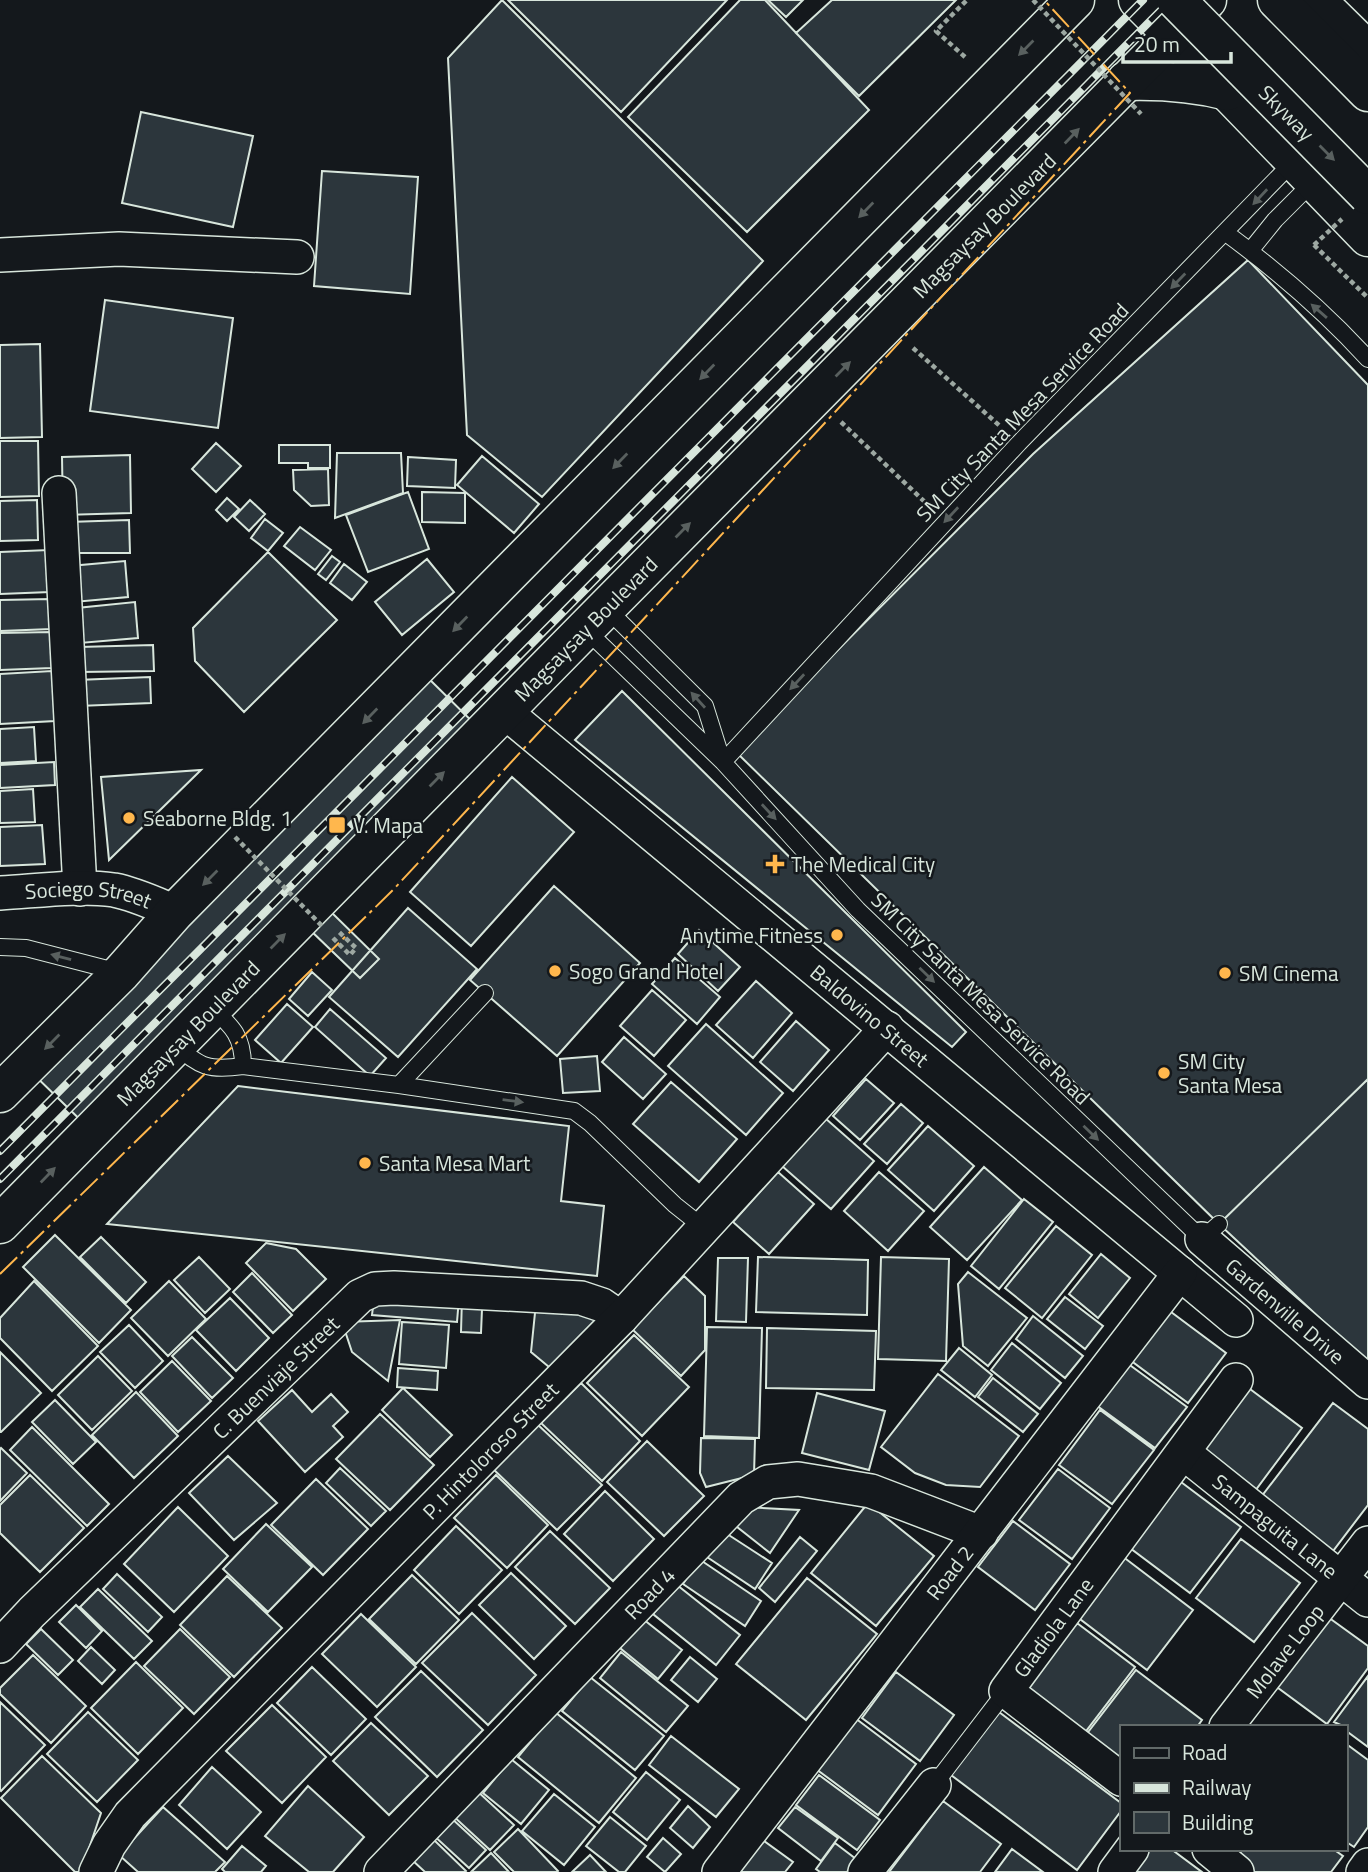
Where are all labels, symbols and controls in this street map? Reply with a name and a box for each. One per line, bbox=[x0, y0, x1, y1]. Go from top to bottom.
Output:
scale bar bbox=[1123, 21, 1232, 65]
text: 20 m bbox=[1134, 28, 1180, 60]
one-way arrow bbox=[1018, 40, 1034, 56]
street label: Skyway bbox=[1252, 77, 1322, 148]
one-way arrow bbox=[1063, 128, 1079, 145]
street label: Magsaysay Boulevard bbox=[905, 145, 1063, 305]
one-way arrow bbox=[1319, 145, 1336, 162]
one-way arrow bbox=[1253, 188, 1269, 205]
one-way arrow bbox=[858, 201, 875, 218]
one-way arrow bbox=[1170, 272, 1186, 289]
street label: SM City Santa Mesa Service Road bbox=[908, 295, 1136, 529]
one-way arrow bbox=[1310, 303, 1328, 319]
one-way arrow bbox=[835, 360, 852, 377]
one-way arrow bbox=[699, 363, 715, 380]
one-way arrow bbox=[611, 453, 628, 470]
one-way arrow bbox=[944, 506, 960, 523]
one-way arrow bbox=[675, 522, 691, 538]
street label: Magsaysay Boulevard bbox=[506, 549, 665, 709]
one-way arrow bbox=[453, 615, 469, 632]
one-way arrow bbox=[789, 673, 805, 691]
one-way arrow bbox=[690, 691, 706, 708]
one-way arrow bbox=[362, 708, 379, 724]
one-way arrow bbox=[429, 771, 446, 788]
place label: Seaborne Bldg. 1 bbox=[143, 802, 292, 834]
one-way arrow bbox=[760, 803, 776, 820]
place label: V. Mapa bbox=[353, 809, 423, 841]
marker: Seaborne Bldg. 1 bbox=[121, 810, 137, 826]
marker: V. Mapa bbox=[327, 815, 347, 835]
place label: The Medical City bbox=[791, 848, 935, 880]
marker: The Medical City bbox=[765, 854, 785, 874]
one-way arrow bbox=[202, 870, 218, 886]
street label: Sociego Street bbox=[24, 872, 157, 917]
street label: SM City Santa Mesa Service Road bbox=[864, 884, 1098, 1112]
place label: Anytime Fitness bbox=[680, 919, 823, 951]
marker: Anytime Fitness bbox=[829, 927, 845, 943]
one-way arrow bbox=[269, 933, 286, 950]
one-way arrow bbox=[50, 951, 72, 962]
street label: Magsaysay Boulevard bbox=[109, 953, 267, 1113]
place label: Sogo Grand Hotel bbox=[569, 955, 724, 987]
street label: Baldovino Street bbox=[803, 956, 937, 1075]
place label: SM Cinema bbox=[1239, 957, 1339, 989]
marker: Sogo Grand Hotel bbox=[547, 963, 563, 979]
marker: SM Cinema bbox=[1217, 965, 1233, 981]
one-way arrow bbox=[918, 967, 935, 983]
one-way arrow bbox=[44, 1033, 61, 1049]
place label: SM City Santa Mesa bbox=[1178, 1045, 1283, 1101]
marker: SM City Santa Mesa bbox=[1156, 1065, 1172, 1081]
one-way arrow bbox=[502, 1096, 524, 1107]
one-way arrow bbox=[1082, 1124, 1099, 1140]
place label: Santa Mesa Mart bbox=[379, 1147, 531, 1179]
marker: Santa Mesa Mart bbox=[357, 1155, 373, 1171]
one-way arrow bbox=[39, 1167, 56, 1184]
street label: Gardenville Drive bbox=[1218, 1250, 1352, 1372]
street label: C. Buenviaje Street bbox=[205, 1308, 347, 1446]
street label: P. Hintoloroso Street bbox=[415, 1374, 566, 1527]
street label: Sampaguita Lane bbox=[1206, 1466, 1345, 1586]
street label: Road 2 bbox=[918, 1538, 981, 1607]
street label: Road 4 bbox=[616, 1560, 682, 1627]
street label: Gladiola Lane bbox=[1005, 1571, 1101, 1684]
street label: Molave Loop bbox=[1238, 1597, 1332, 1705]
legend bbox=[1120, 1725, 1347, 1851]
text: Road bbox=[1182, 1736, 1227, 1768]
text: Railway bbox=[1182, 1771, 1251, 1803]
text: Building bbox=[1182, 1806, 1254, 1838]

